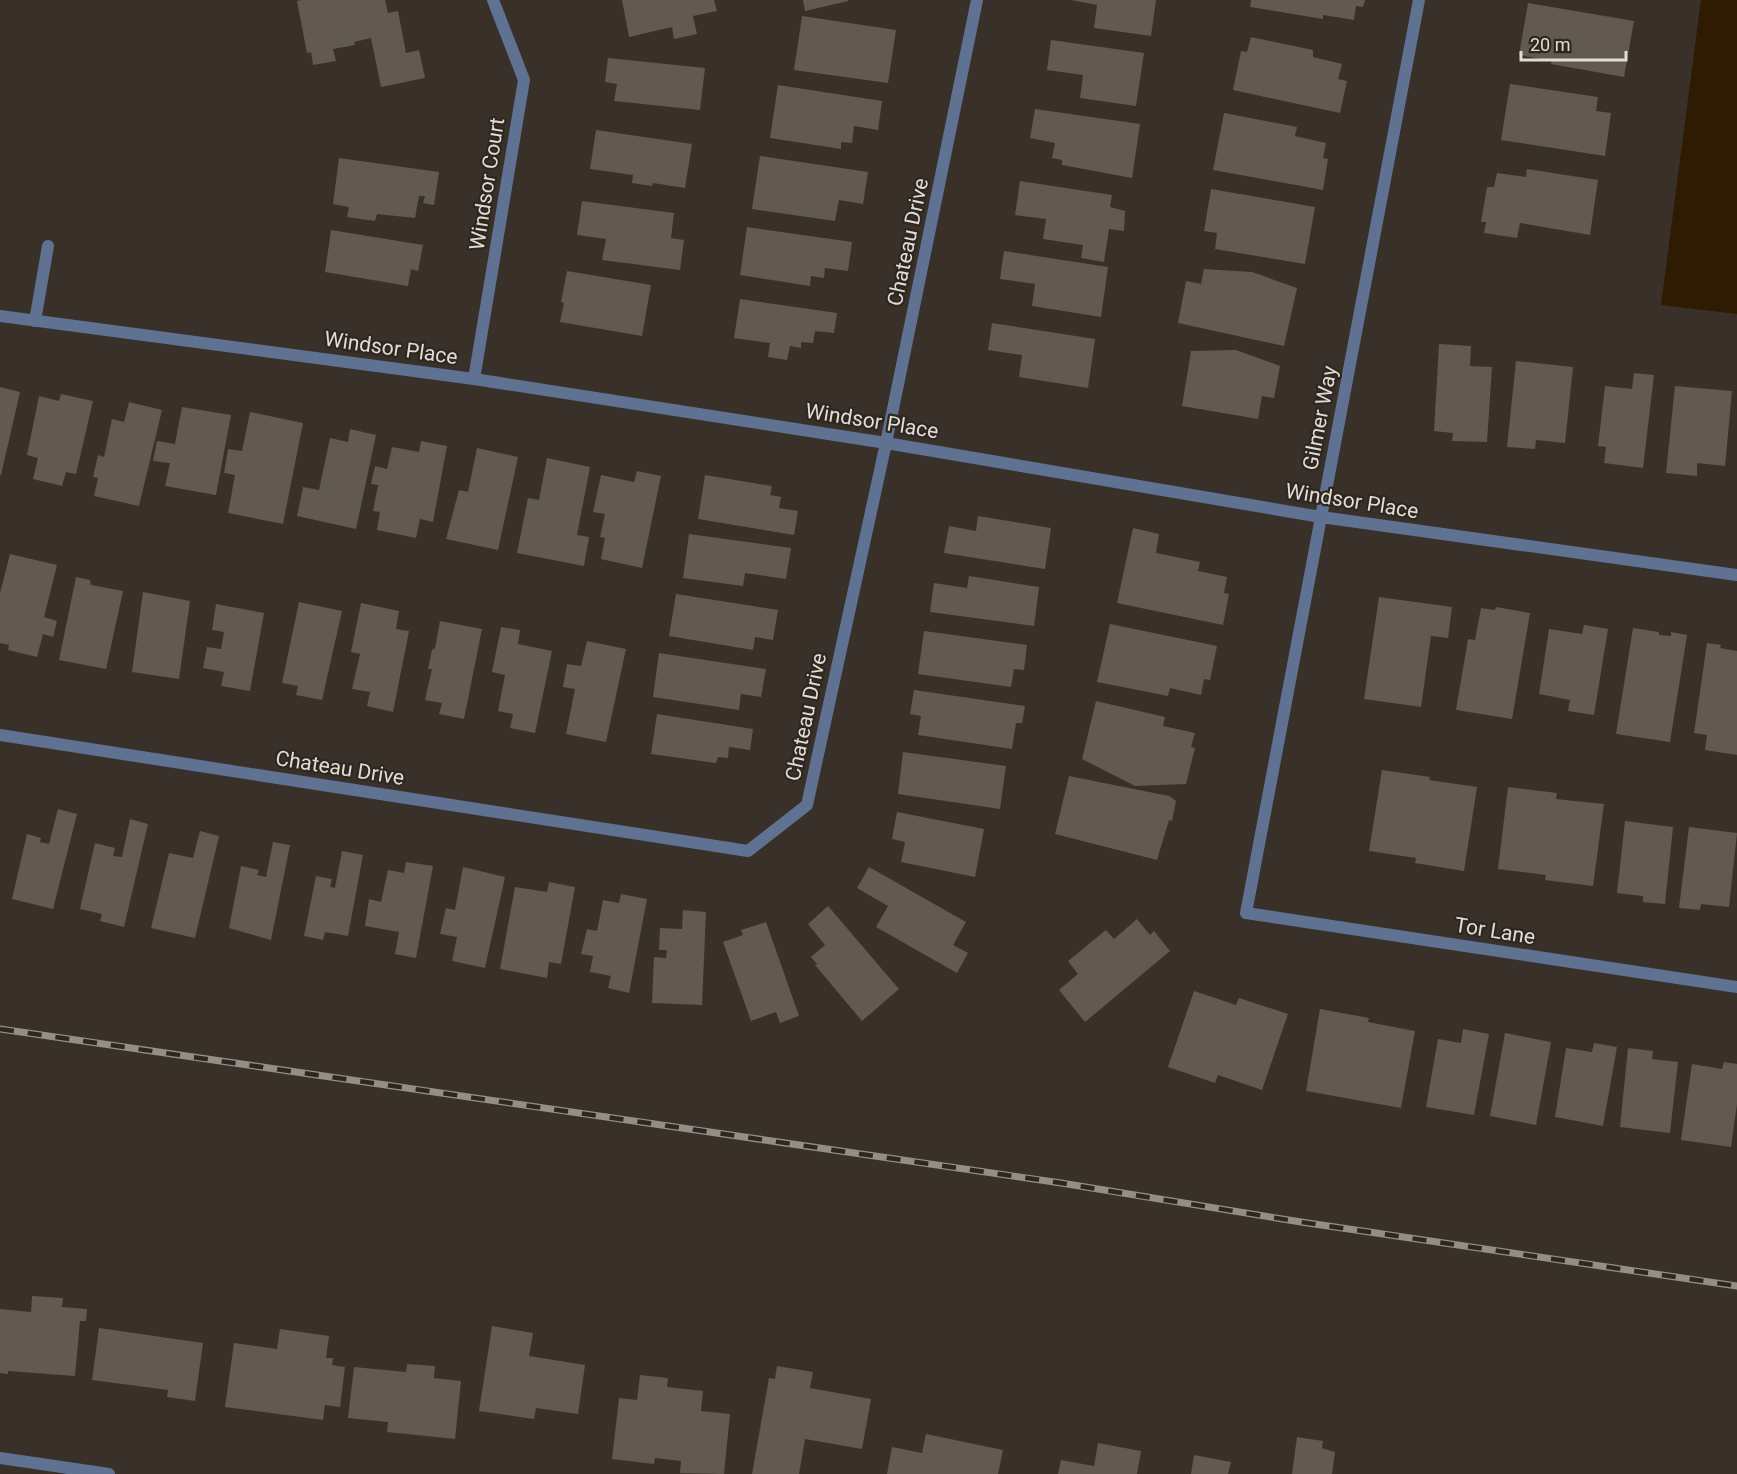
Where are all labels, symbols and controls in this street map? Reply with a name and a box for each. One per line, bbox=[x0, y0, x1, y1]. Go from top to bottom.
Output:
scale bar bbox=[1521, 24, 1626, 62]
text: 20 m bbox=[1530, 34, 1570, 55]
street label: Windsor Court bbox=[465, 116, 509, 252]
street label: Chateau Drive bbox=[883, 176, 933, 308]
street label: Windsor Place bbox=[323, 327, 459, 369]
street label: Gilmer Way bbox=[1298, 364, 1342, 472]
street label: Windsor Place bbox=[804, 399, 940, 443]
street label: Windsor Place bbox=[1284, 479, 1420, 523]
street label: Chateau Drive bbox=[781, 651, 831, 783]
street label: Chateau Drive bbox=[274, 746, 406, 790]
street label: Tor Lane bbox=[1453, 913, 1537, 949]

